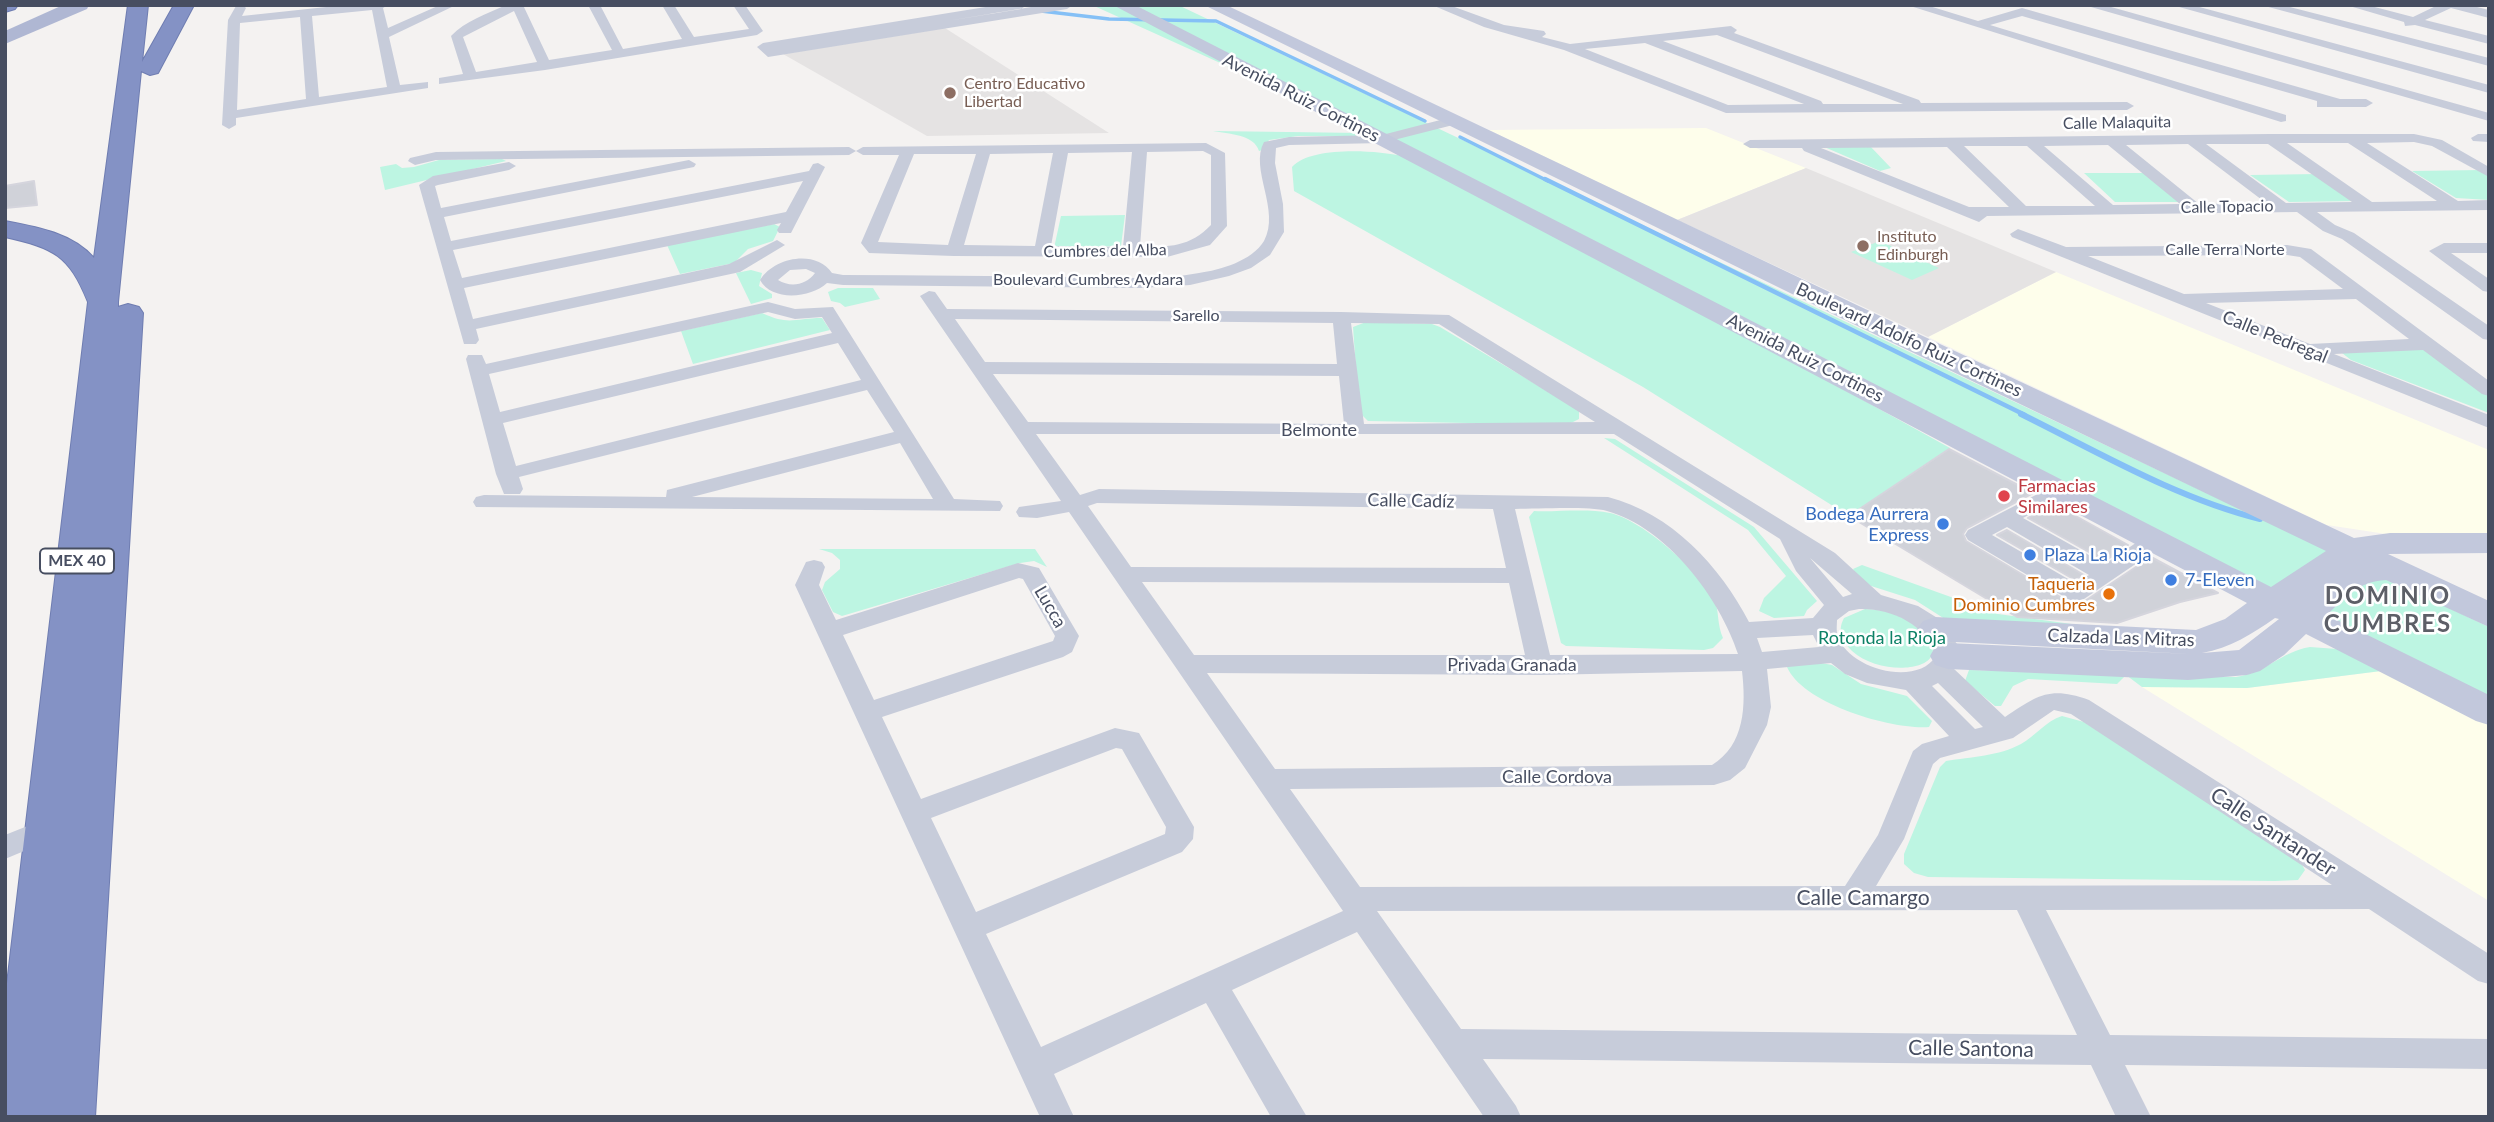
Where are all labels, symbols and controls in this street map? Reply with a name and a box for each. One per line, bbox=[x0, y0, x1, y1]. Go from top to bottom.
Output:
street label: Avenida Ruiz Cortines bbox=[1219, 49, 1383, 147]
place label: Centro Educativo Libertad bbox=[964, 74, 1085, 112]
marker: Centro Educativo Libertad bbox=[942, 85, 958, 101]
street label: Calle Malaquita bbox=[2063, 112, 2171, 134]
street label: Calle Topacio bbox=[2180, 197, 2274, 217]
place label: Instituto Edinburgh bbox=[1877, 227, 1948, 265]
marker: Instituto Edinburgh bbox=[1855, 238, 1871, 254]
street label: Cumbres del Alba bbox=[1043, 240, 1167, 262]
street label: Calle Terra Norte bbox=[2165, 240, 2285, 260]
street label: Boulevard Cumbres Aydara bbox=[993, 270, 1183, 290]
street label: Boulevard Adolfo Ruiz Cortines bbox=[1793, 278, 2025, 402]
street label: Sarello bbox=[1172, 306, 1220, 326]
street label: Calle Pedregal bbox=[2219, 306, 2331, 368]
street label: Avenida Ruiz Cortines bbox=[1723, 309, 1887, 407]
street label: Belmonte bbox=[1281, 419, 1357, 441]
place label: Farmacias Similares bbox=[2018, 475, 2096, 518]
marker: Farmacias Similares bbox=[1996, 488, 2012, 504]
street label: Calle Cadíz bbox=[1367, 489, 1455, 513]
place label: Bodega Aurrera Express bbox=[1805, 503, 1929, 546]
marker: Bodega Aurrera Express bbox=[1935, 516, 1951, 532]
place label: Plaza La Rioja bbox=[2044, 544, 2151, 566]
marker: Plaza La Rioja bbox=[2022, 547, 2038, 563]
road number: MEX 40 bbox=[40, 548, 114, 574]
place label: 7-Eleven bbox=[2185, 569, 2255, 591]
marker: 7-Eleven bbox=[2163, 572, 2179, 588]
place label: Taqueria Dominio Cumbres bbox=[1953, 573, 2095, 616]
street label: Lucca bbox=[1029, 582, 1071, 632]
district label: DOMINIO CUMBRES bbox=[2325, 582, 2451, 638]
marker: Taqueria Dominio Cumbres bbox=[2101, 586, 2117, 602]
street label: Calzada Las Mitras bbox=[2047, 625, 2195, 651]
park label: Rotonda la Rioja bbox=[1818, 627, 1946, 649]
street label: Privada Granada bbox=[1447, 654, 1577, 676]
street label: Calle Cordova bbox=[1502, 766, 1612, 788]
street label: Calle Santander bbox=[2206, 782, 2340, 882]
street label: Calle Camargo bbox=[1796, 885, 1930, 911]
street label: Calle Santona bbox=[1908, 1035, 2034, 1063]

